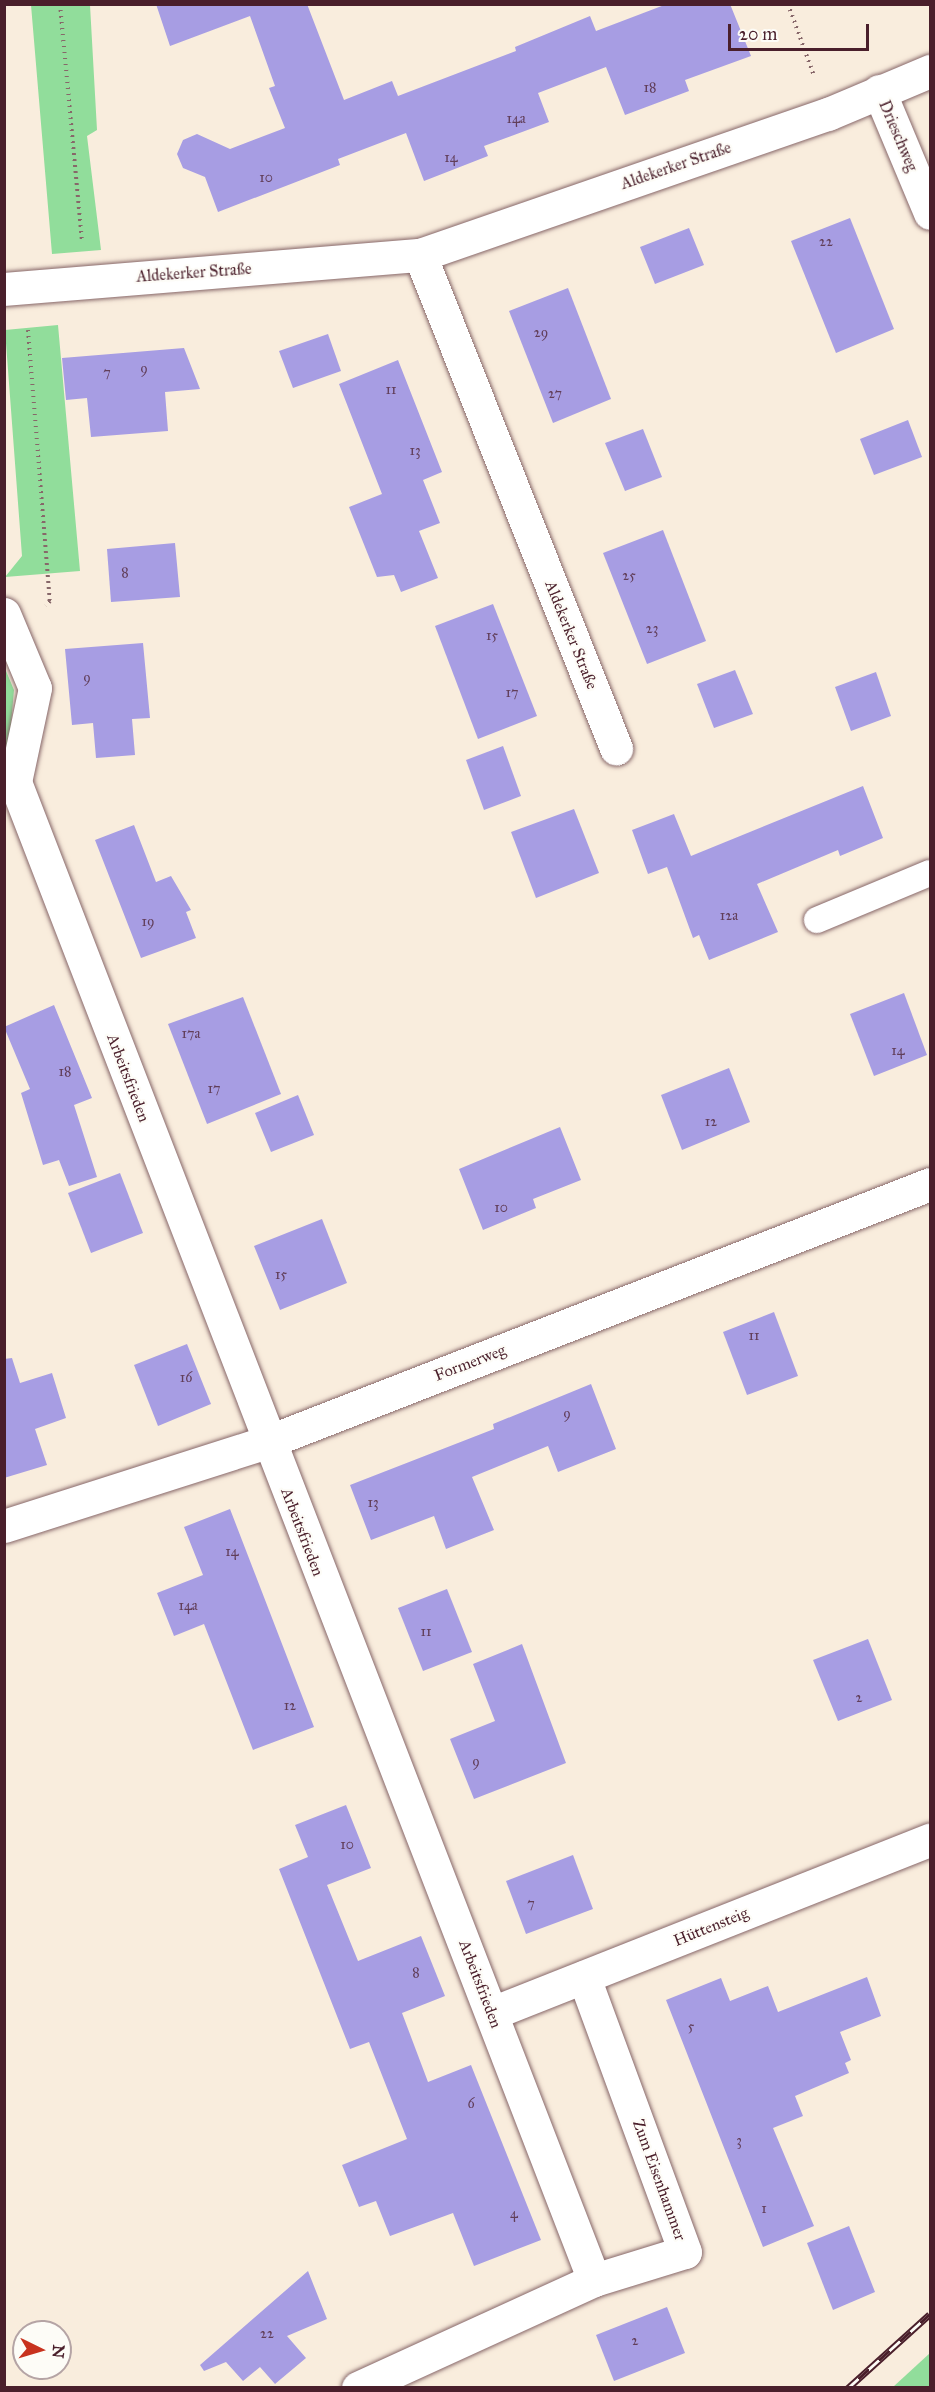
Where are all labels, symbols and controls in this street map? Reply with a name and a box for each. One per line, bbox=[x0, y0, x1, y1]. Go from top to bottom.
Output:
scale bar bbox=[731, 12, 872, 50]
text: 20 m bbox=[739, 23, 777, 45]
house number: 18 bbox=[644, 80, 656, 96]
street label: Drieschweg bbox=[874, 98, 922, 174]
house number: 14a bbox=[506, 111, 526, 127]
street label: Aldekerker Straße bbox=[618, 138, 734, 194]
house number: 14 bbox=[444, 150, 458, 166]
house number: 10 bbox=[259, 170, 273, 186]
house number: 22 bbox=[819, 234, 833, 250]
street label: Aldekerker Straße bbox=[136, 259, 252, 287]
house number: 29 bbox=[534, 325, 548, 341]
house number: 9 bbox=[140, 361, 148, 377]
house number: 7 bbox=[103, 365, 111, 381]
house number: 11 bbox=[385, 382, 397, 398]
house number: 27 bbox=[548, 386, 562, 402]
house number: 13 bbox=[409, 443, 421, 459]
house number: 8 bbox=[121, 565, 129, 581]
house number: 25 bbox=[622, 568, 636, 584]
street label: Aldekerker Straße bbox=[540, 578, 602, 692]
house number: 23 bbox=[646, 621, 658, 637]
house number: 15 bbox=[486, 628, 498, 644]
house number: 9 bbox=[83, 670, 91, 686]
house number: 17 bbox=[505, 685, 519, 701]
house number: 12a bbox=[720, 908, 738, 924]
house number: 19 bbox=[142, 914, 154, 930]
house number: 17a bbox=[182, 1026, 200, 1042]
street label: Arbeitsfrieden bbox=[102, 1031, 154, 1125]
house number: 14 bbox=[891, 1043, 905, 1059]
house number: 18 bbox=[59, 1064, 71, 1080]
house number: 17 bbox=[207, 1081, 221, 1097]
house number: 12 bbox=[705, 1114, 717, 1130]
house number: 10 bbox=[494, 1200, 508, 1216]
house number: 15 bbox=[275, 1267, 287, 1283]
house number: 11 bbox=[748, 1328, 760, 1344]
street label: Formerweg bbox=[432, 1341, 508, 1385]
house number: 16 bbox=[180, 1370, 192, 1386]
house number: 9 bbox=[563, 1406, 571, 1422]
street label: Arbeitsfrieden bbox=[276, 1485, 328, 1579]
house number: 13 bbox=[367, 1495, 379, 1511]
house number: 14 bbox=[225, 1544, 239, 1560]
house number: 14a bbox=[178, 1598, 198, 1614]
house number: 11 bbox=[420, 1624, 432, 1640]
house number: 2 bbox=[856, 1690, 862, 1706]
house number: 12 bbox=[284, 1698, 296, 1714]
house number: 9 bbox=[472, 1754, 480, 1770]
house number: 10 bbox=[340, 1837, 354, 1853]
house number: 7 bbox=[527, 1896, 535, 1912]
street label: Hüttensteig bbox=[671, 1903, 751, 1951]
street label: Arbeitsfrieden bbox=[454, 1937, 506, 2031]
house number: 8 bbox=[412, 1965, 420, 1981]
house number: 5 bbox=[688, 2019, 694, 2035]
house number: 6 bbox=[467, 2096, 475, 2112]
street label: Zum Eisenhammer bbox=[628, 2117, 690, 2243]
house number: 3 bbox=[736, 2133, 742, 2149]
house number: 1 bbox=[761, 2201, 767, 2217]
house number: 4 bbox=[510, 2206, 518, 2222]
north arrow bbox=[12, 2320, 72, 2380]
house number: 22 bbox=[260, 2326, 274, 2342]
house number: 2 bbox=[632, 2333, 638, 2349]
text: N bbox=[48, 2344, 68, 2359]

